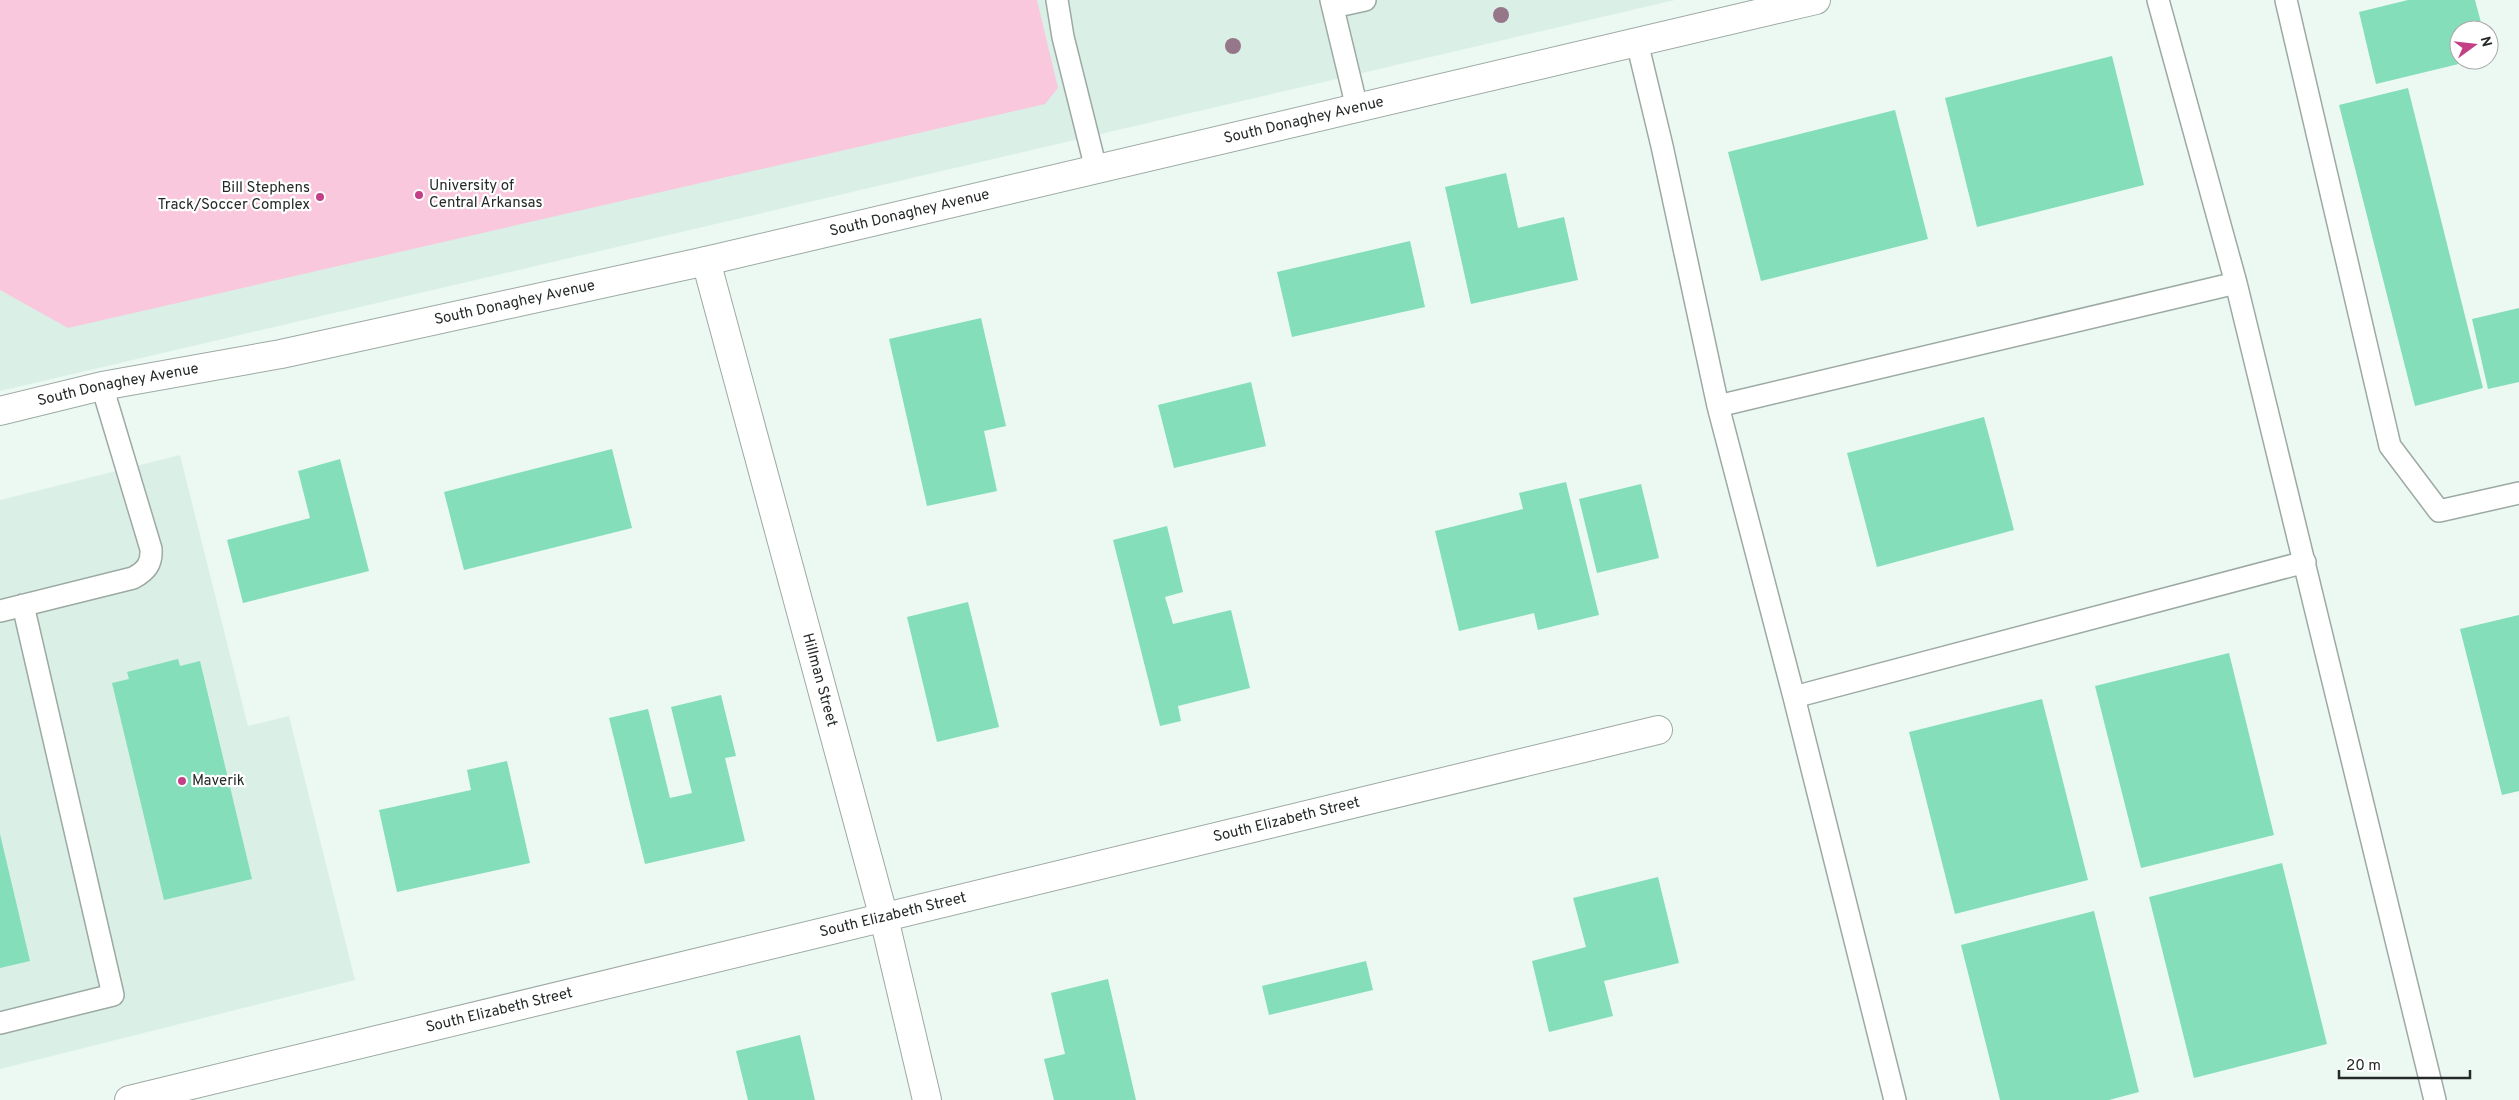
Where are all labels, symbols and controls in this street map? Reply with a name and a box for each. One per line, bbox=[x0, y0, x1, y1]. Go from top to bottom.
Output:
north arrow bbox=[2449, 20, 2499, 70]
text: N bbox=[2476, 35, 2495, 49]
street label: South Donaghey Avenue bbox=[1222, 92, 1386, 148]
place label: University of Central Arkansas bbox=[429, 177, 542, 213]
place label: Bill Stephens Track/Soccer Complex bbox=[157, 179, 310, 215]
street label: South Donaghey Avenue bbox=[828, 185, 991, 241]
marker: University of Central Arkansas bbox=[413, 189, 425, 201]
marker: Bill Stephens Track/Soccer Complex bbox=[314, 191, 326, 203]
street label: South Donaghey Avenue bbox=[433, 276, 597, 330]
street label: South Donaghey Avenue bbox=[36, 359, 200, 411]
street label: Hillman Street bbox=[798, 631, 841, 729]
place label: Maverik bbox=[192, 772, 245, 791]
marker: Maverik bbox=[176, 775, 188, 787]
street label: South Elizabeth Street bbox=[1211, 793, 1362, 847]
street label: South Elizabeth Street bbox=[818, 888, 968, 942]
street label: South Elizabeth Street bbox=[424, 983, 575, 1037]
scale bar bbox=[2339, 1048, 2470, 1080]
text: 20 m bbox=[2346, 1057, 2381, 1076]

